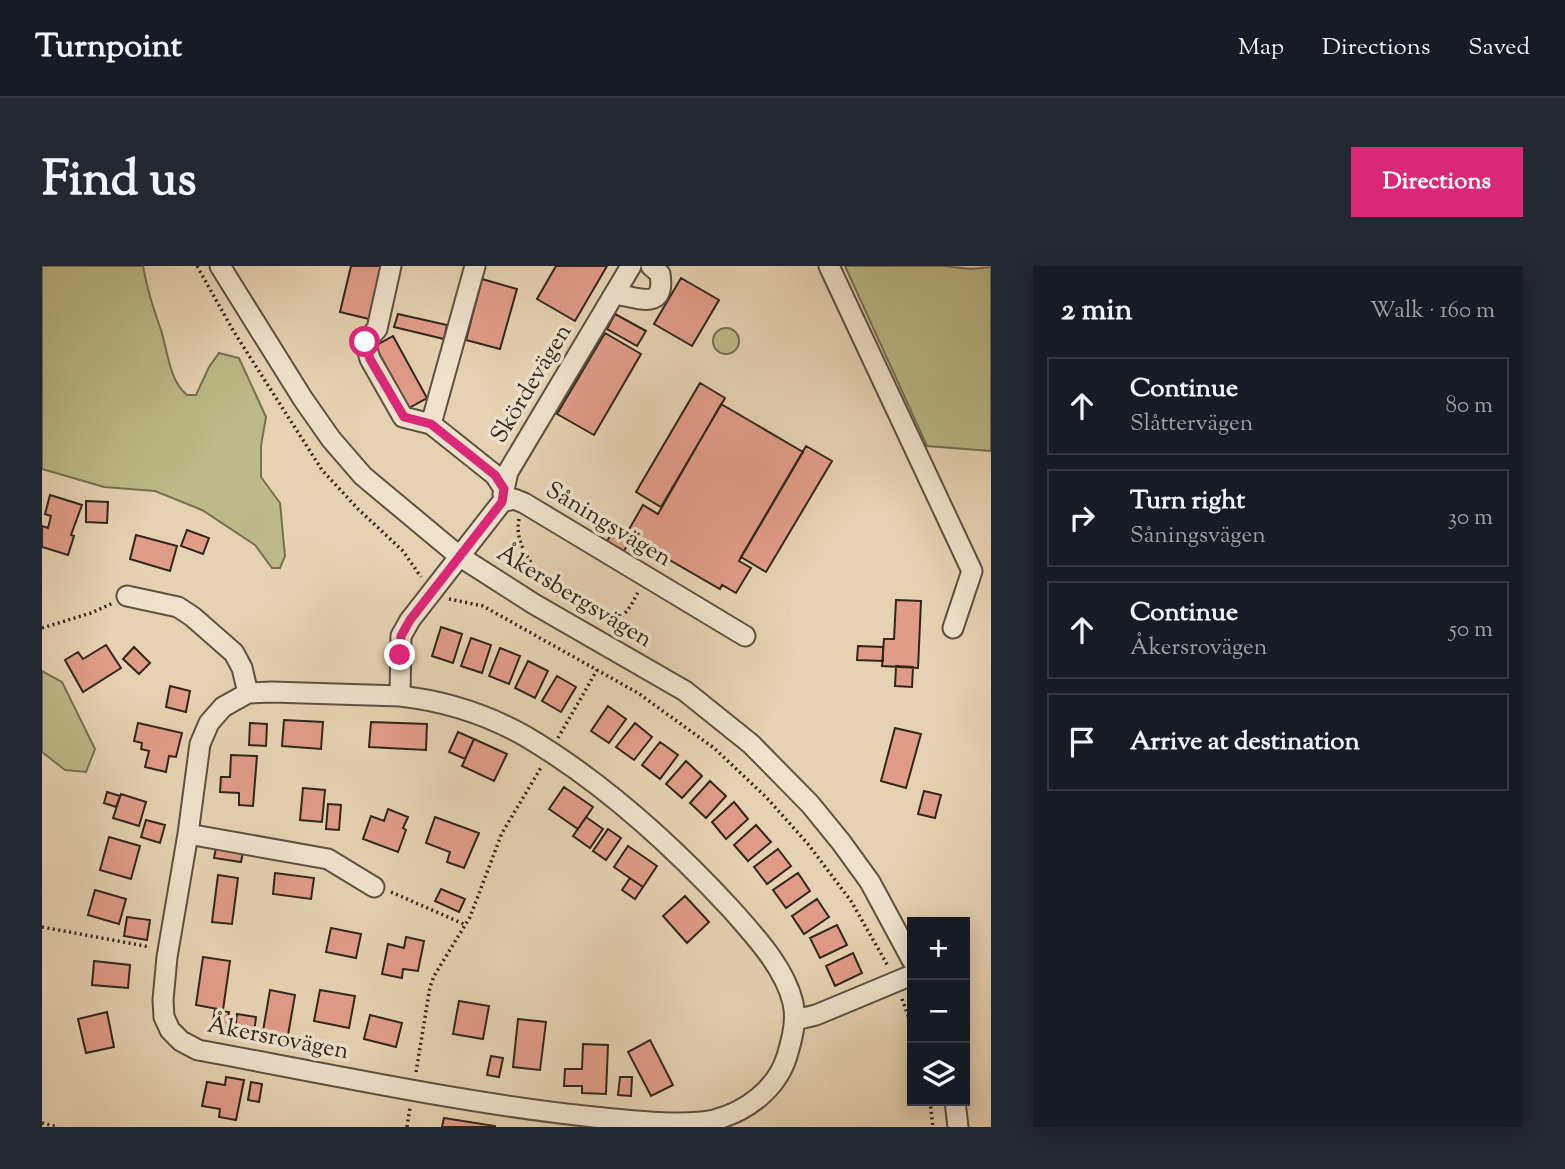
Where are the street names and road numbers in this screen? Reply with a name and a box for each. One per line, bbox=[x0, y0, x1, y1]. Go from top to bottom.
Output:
street label: Skördevägen bbox=[483, 318, 581, 450]
street label: Såningsvägen bbox=[539, 474, 677, 576]
street label: Åkersbergsvägen bbox=[490, 537, 658, 657]
street label: Åkersrovägen bbox=[204, 1009, 352, 1069]

